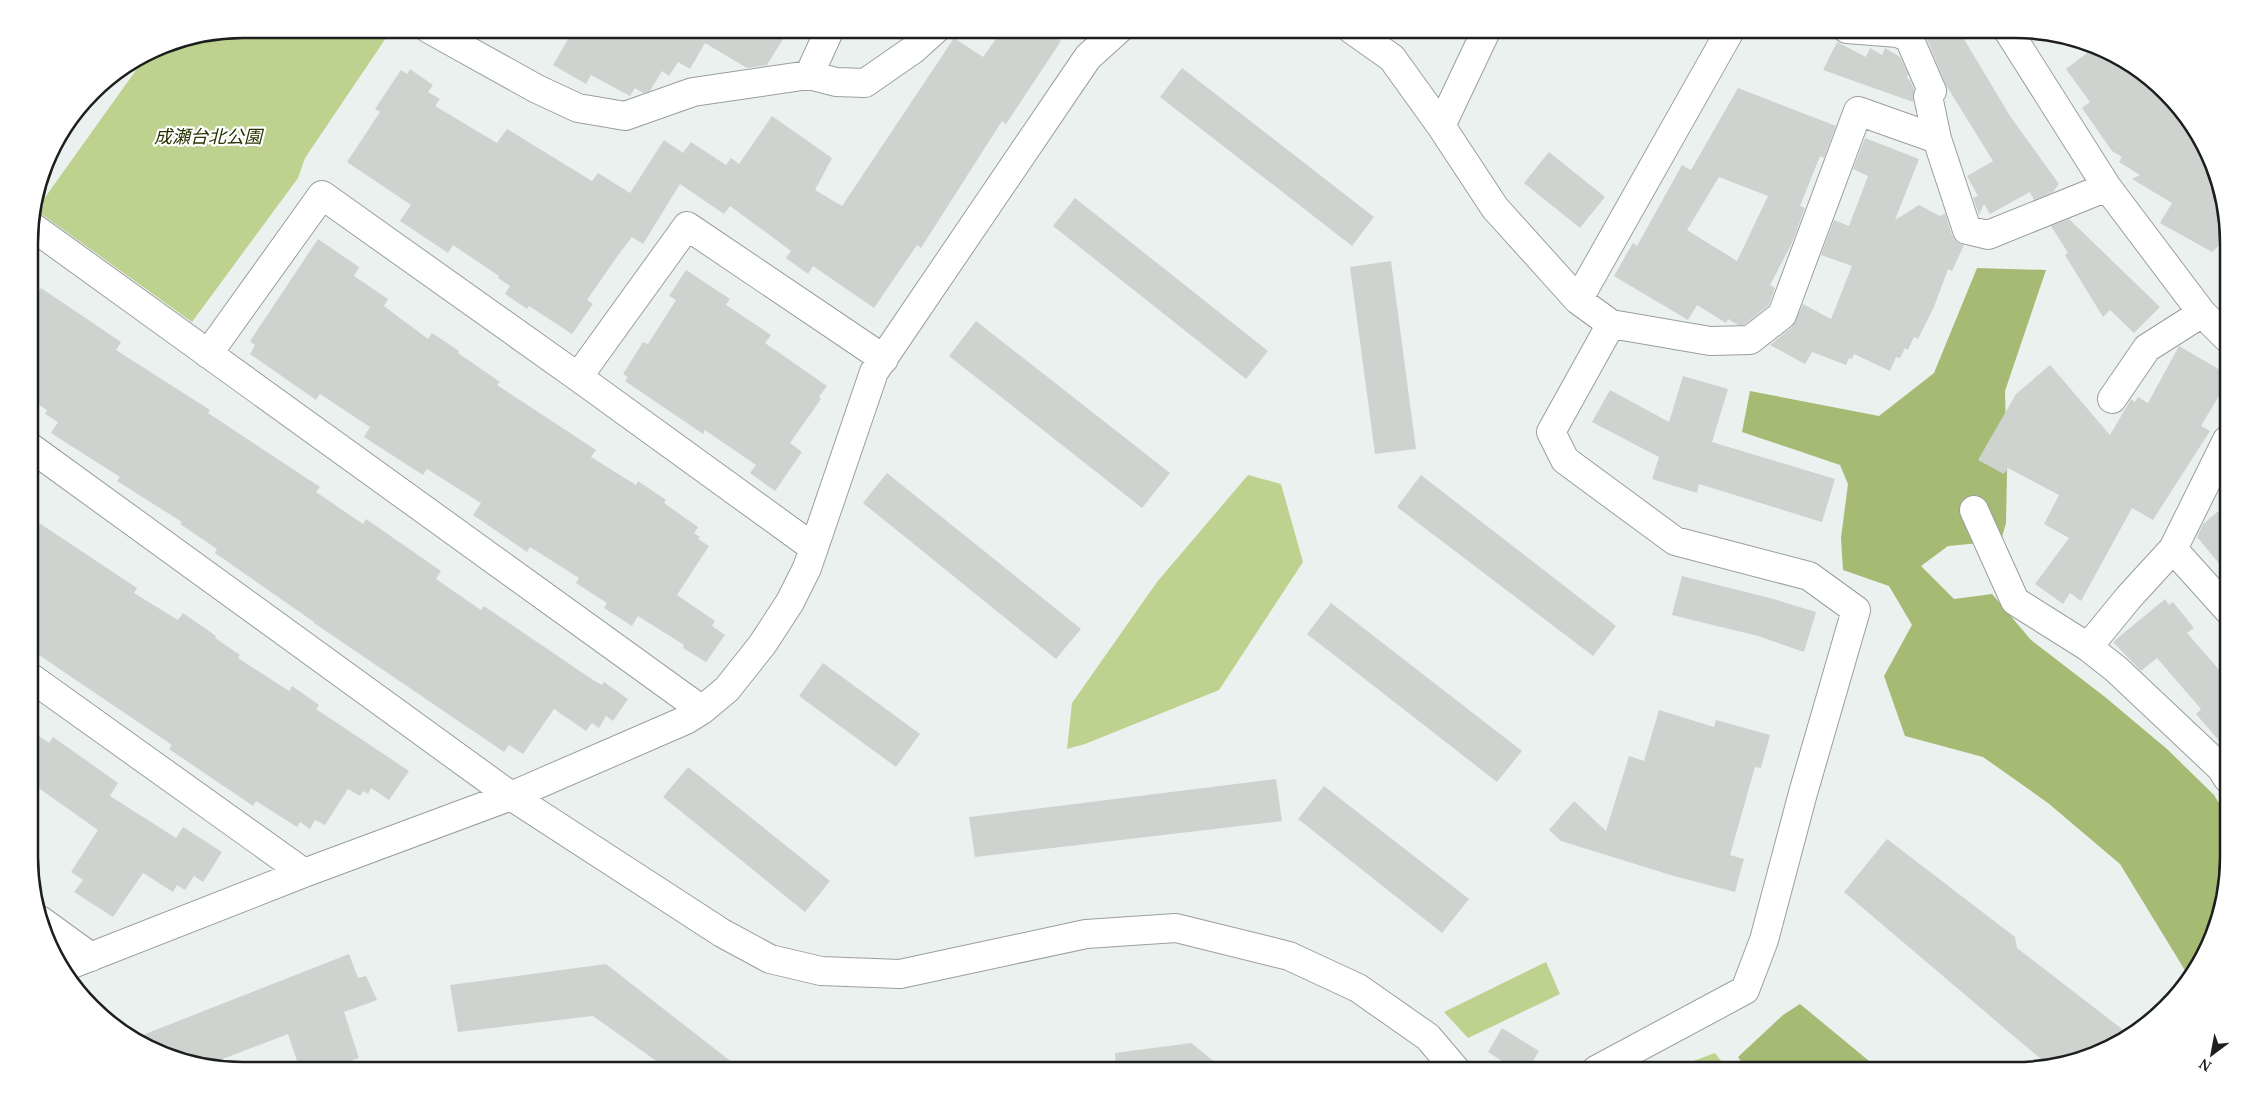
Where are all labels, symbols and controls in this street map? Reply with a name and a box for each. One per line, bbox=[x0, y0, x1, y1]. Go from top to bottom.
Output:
park label: 成瀬台北公園 bbox=[154, 124, 265, 148]
north arrow bbox=[2187, 1029, 2237, 1079]
text: N bbox=[2195, 1054, 2215, 1076]

